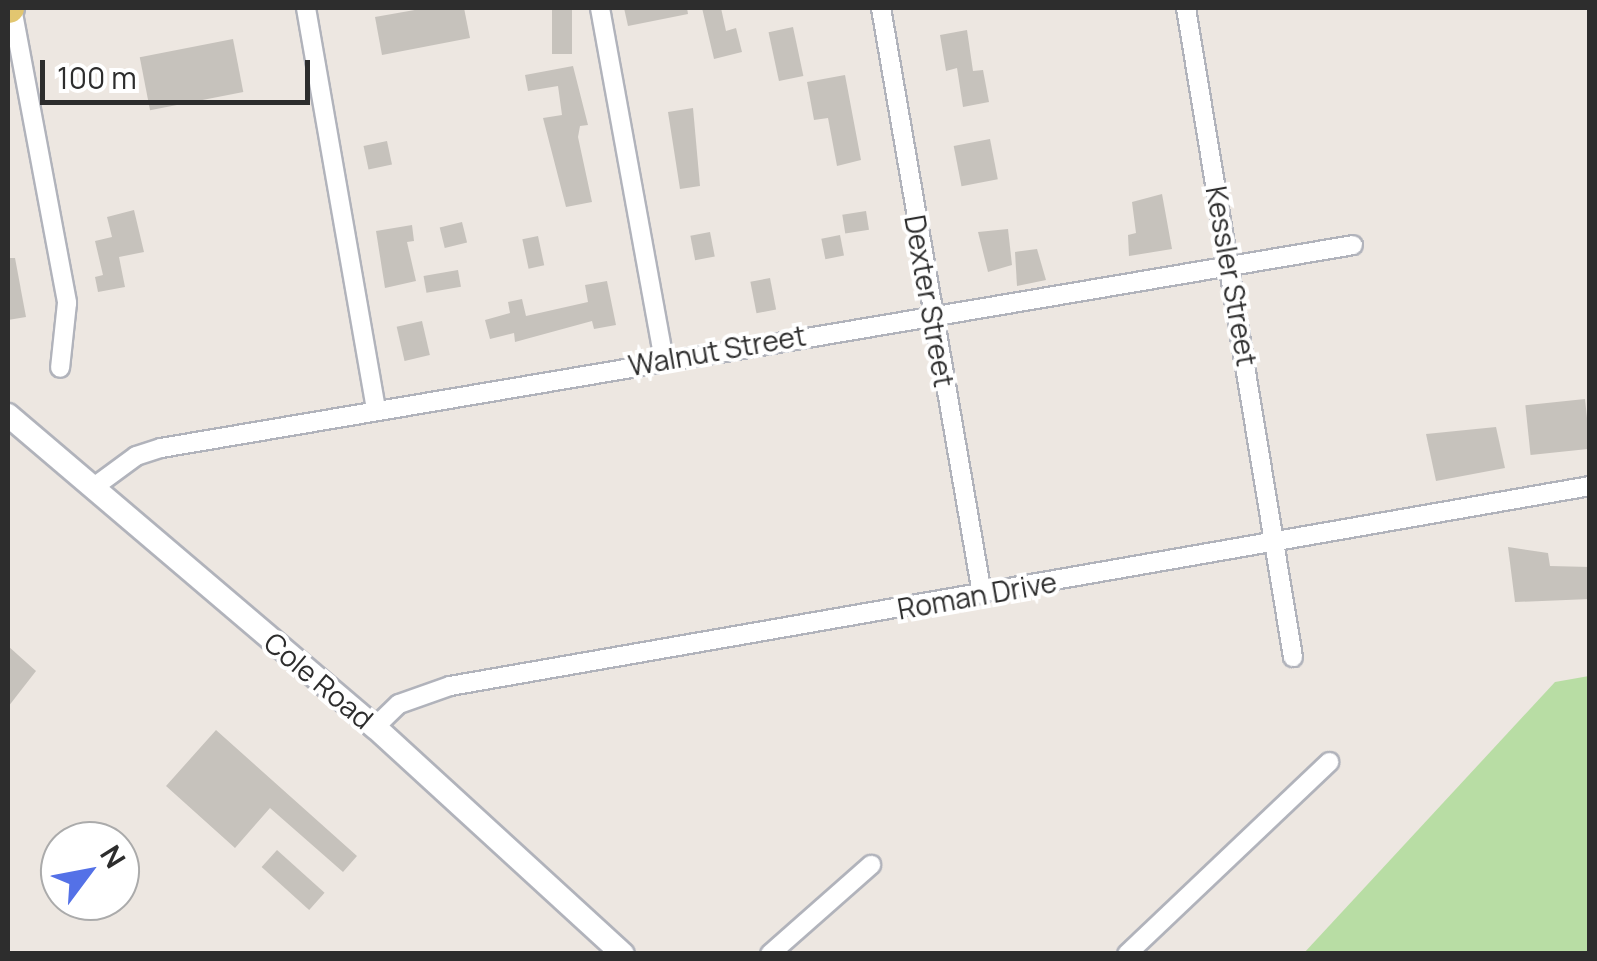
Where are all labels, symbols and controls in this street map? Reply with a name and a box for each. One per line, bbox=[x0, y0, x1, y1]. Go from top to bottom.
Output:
scale bar bbox=[45, 40, 315, 102]
text: 100 m bbox=[57, 57, 137, 98]
street label: Kessler Street bbox=[1200, 183, 1264, 369]
street label: Dexter Street bbox=[898, 212, 962, 390]
street label: Walnut Street bbox=[626, 318, 808, 382]
street label: Roman Drive bbox=[895, 564, 1059, 626]
street label: Cole Road bbox=[258, 625, 380, 735]
north arrow bbox=[40, 821, 140, 921]
text: N bbox=[92, 838, 135, 875]

